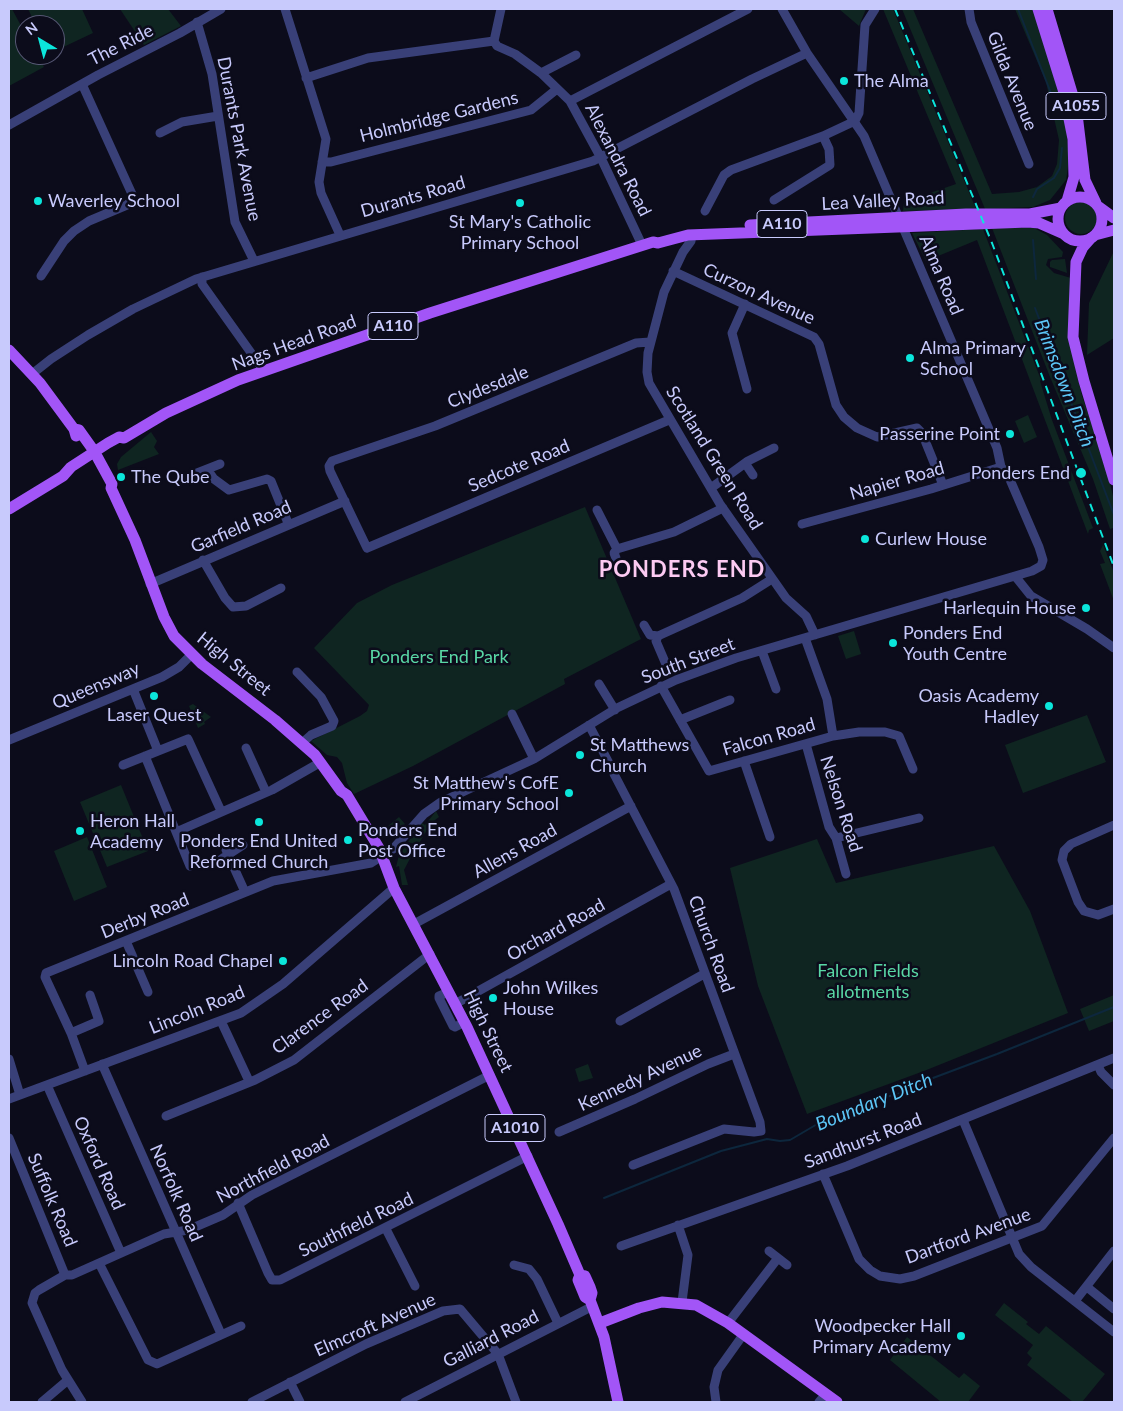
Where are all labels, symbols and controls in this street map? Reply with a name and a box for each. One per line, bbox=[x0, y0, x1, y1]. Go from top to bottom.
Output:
north arrow bbox=[15, 15, 65, 65]
text: N bbox=[22, 18, 41, 38]
street label: The Ride bbox=[85, 20, 157, 70]
street label: Gilda Avenue bbox=[982, 28, 1042, 134]
street label: Durants Park Avenue bbox=[212, 55, 266, 223]
place label: The Alma bbox=[854, 70, 929, 92]
marker: The Alma bbox=[838, 75, 850, 87]
street label: Holmbridge Gardens bbox=[357, 87, 521, 147]
road number: A1055 bbox=[1046, 92, 1106, 120]
street label: Alexandra Road bbox=[580, 100, 656, 220]
street label: Durants Road bbox=[358, 172, 468, 222]
street label: Lea Valley Road bbox=[821, 187, 945, 215]
place label: Waverley School bbox=[48, 190, 180, 212]
marker: Waverley School bbox=[32, 195, 44, 207]
marker: St Mary's Catholic Primary School bbox=[514, 197, 526, 209]
road number: A110 bbox=[757, 210, 807, 238]
place label: St Mary's Catholic Primary School bbox=[449, 211, 591, 253]
street label: Alma Road bbox=[915, 232, 967, 318]
street label: Curzon Avenue bbox=[700, 259, 818, 329]
street label: Nags Head Road bbox=[229, 310, 359, 376]
road number: A110 bbox=[368, 312, 418, 340]
water label: Brimsdown Ditch bbox=[1029, 316, 1099, 450]
place label: Alma Primary School bbox=[920, 337, 1026, 379]
marker: Alma Primary School bbox=[904, 352, 916, 364]
street label: Clydesdale bbox=[444, 361, 532, 413]
street label: Scotland Green Road bbox=[661, 382, 767, 534]
place label: Passerine Point bbox=[879, 423, 1000, 445]
marker: Passerine Point bbox=[1004, 428, 1016, 440]
street label: Sedcote Road bbox=[465, 435, 573, 497]
street label: Napier Road bbox=[847, 457, 947, 505]
place label: Ponders End bbox=[971, 462, 1070, 484]
place label: The Qube bbox=[131, 466, 210, 488]
marker: Ponders End bbox=[1074, 466, 1088, 480]
marker: The Qube bbox=[115, 471, 127, 483]
street label: Garfield Road bbox=[187, 496, 295, 558]
place label: Curlew House bbox=[875, 528, 987, 550]
marker: Curlew House bbox=[859, 533, 871, 545]
district label: PONDERS END bbox=[597, 557, 767, 583]
place label: Harlequin House bbox=[943, 597, 1076, 619]
marker: Harlequin House bbox=[1080, 602, 1092, 614]
place label: Ponders End Youth Centre bbox=[903, 622, 1007, 664]
street label: High Street bbox=[192, 627, 276, 701]
street label: South Street bbox=[638, 633, 738, 689]
marker: Ponders End Youth Centre bbox=[887, 637, 899, 649]
park label: Ponders End Park bbox=[369, 646, 509, 668]
street label: Queensway bbox=[49, 658, 143, 714]
place label: Oasis Academy Hadley bbox=[918, 685, 1039, 728]
marker: Laser Quest bbox=[148, 690, 160, 702]
marker: Oasis Academy Hadley bbox=[1043, 700, 1055, 712]
place label: Laser Quest bbox=[107, 704, 201, 726]
street label: Falcon Road bbox=[720, 713, 818, 761]
place label: St Matthews Church bbox=[590, 734, 689, 776]
marker: St Matthews Church bbox=[574, 749, 586, 761]
street label: Nelson Road bbox=[815, 753, 867, 855]
place label: St Matthew's CofE Primary School bbox=[413, 772, 559, 814]
marker: St Matthew's CofE Primary School bbox=[563, 787, 575, 799]
place label: Heron Hall Academy bbox=[90, 810, 175, 852]
marker: Ponders End United Reformed Church bbox=[253, 816, 265, 828]
place label: Ponders End Post Office bbox=[358, 819, 457, 862]
street label: Allens Road bbox=[469, 819, 561, 883]
marker: Heron Hall Academy bbox=[74, 825, 86, 837]
place label: Ponders End United Reformed Church bbox=[180, 830, 338, 872]
marker: Ponders End Post Office bbox=[342, 834, 354, 846]
street label: Derby Road bbox=[98, 889, 192, 943]
street label: Church Road bbox=[684, 893, 738, 995]
street label: Orchard Road bbox=[503, 894, 609, 966]
place label: Lincoln Road Chapel bbox=[112, 950, 273, 972]
marker: Lincoln Road Chapel bbox=[277, 955, 289, 967]
park label: Falcon Fields allotments bbox=[817, 960, 919, 1002]
street label: Clarence Road bbox=[268, 975, 372, 1059]
place label: John Wilkes House bbox=[503, 977, 598, 1020]
street label: Lincoln Road bbox=[146, 981, 248, 1039]
street label: High Street bbox=[459, 986, 517, 1076]
marker: John Wilkes House bbox=[487, 992, 499, 1004]
street label: Kennedy Avenue bbox=[575, 1040, 705, 1116]
water label: Boundary Ditch bbox=[812, 1068, 936, 1136]
street label: Sandhurst Road bbox=[801, 1109, 925, 1173]
street label: Oxford Road bbox=[69, 1113, 129, 1213]
road number: A1010 bbox=[485, 1114, 545, 1142]
street label: Northfield Road bbox=[213, 1130, 333, 1208]
street label: Norfolk Road bbox=[145, 1141, 207, 1245]
street label: Suffolk Road bbox=[23, 1150, 81, 1250]
street label: Southfield Road bbox=[295, 1188, 417, 1262]
street label: Dartford Avenue bbox=[902, 1203, 1034, 1269]
street label: Elmcroft Avenue bbox=[311, 1289, 439, 1361]
street label: Galliard Road bbox=[439, 1306, 543, 1372]
place label: Woodpecker Hall Primary Academy bbox=[812, 1315, 951, 1358]
marker: Woodpecker Hall Primary Academy bbox=[955, 1330, 967, 1342]

